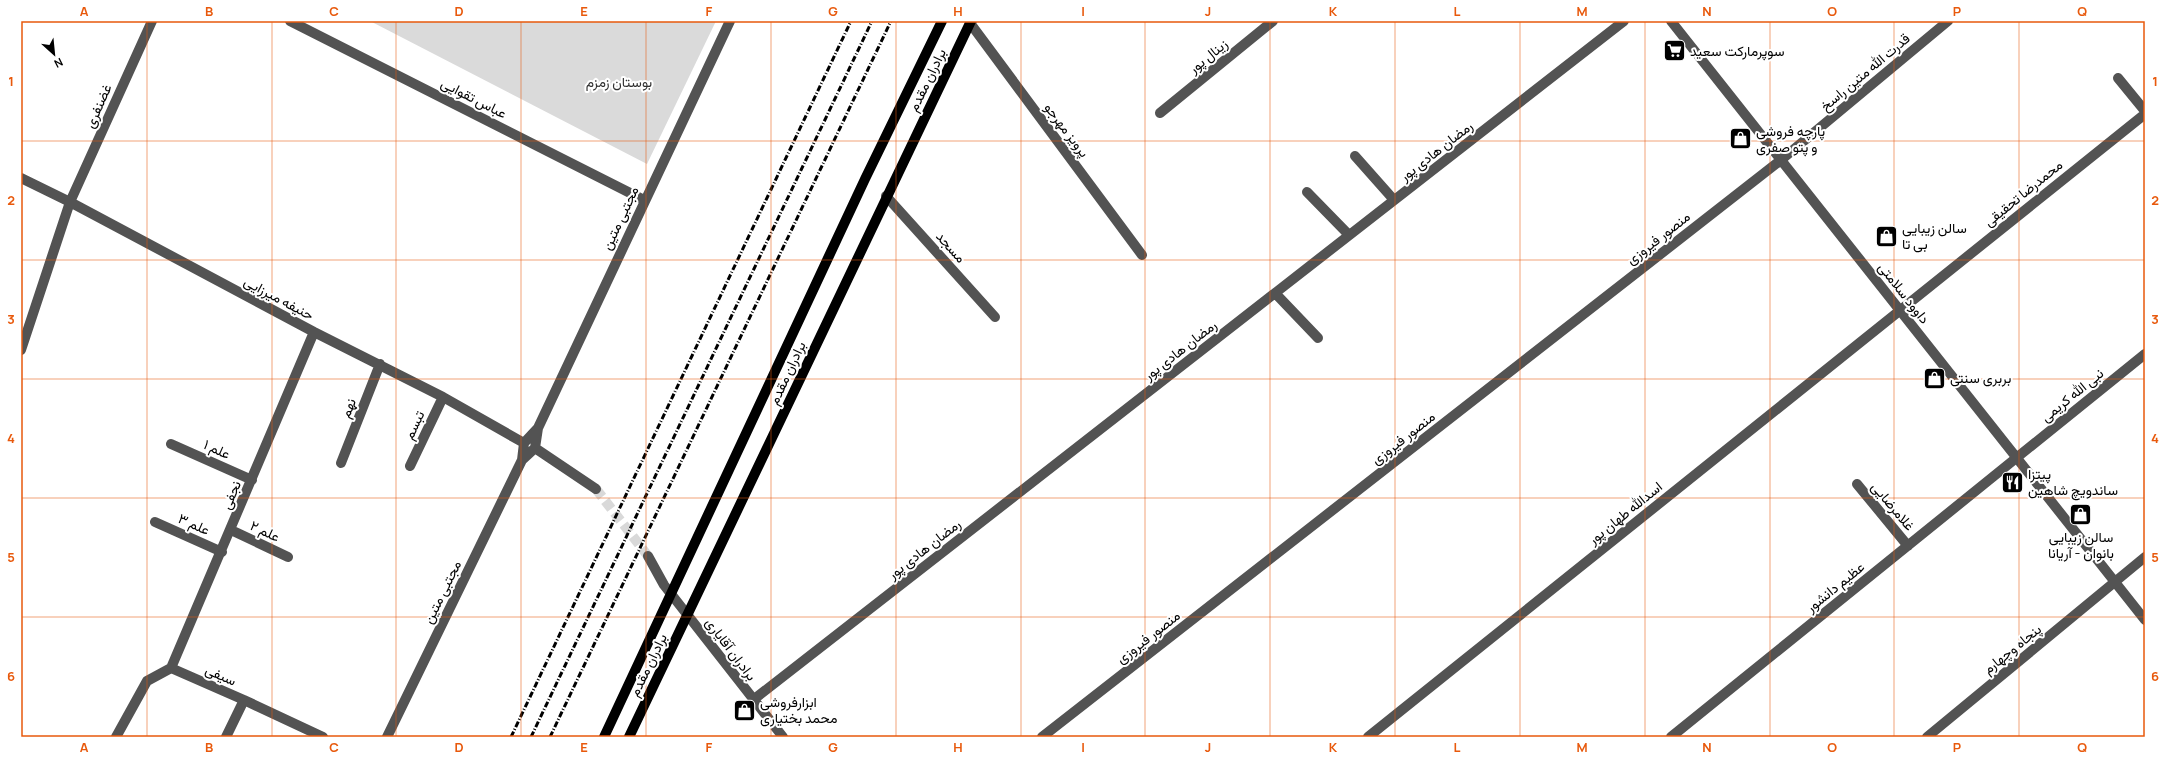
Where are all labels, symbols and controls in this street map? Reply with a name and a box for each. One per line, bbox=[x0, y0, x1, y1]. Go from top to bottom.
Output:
text: A bbox=[80, 2, 89, 20]
text: B bbox=[205, 2, 213, 20]
text: C bbox=[329, 2, 339, 20]
text: D bbox=[454, 2, 464, 20]
text: E bbox=[580, 2, 588, 20]
text: F bbox=[706, 2, 713, 20]
text: G bbox=[828, 2, 838, 20]
text: H bbox=[953, 2, 963, 20]
text: I bbox=[1081, 2, 1085, 20]
text: J bbox=[1205, 2, 1211, 20]
text: K bbox=[1329, 2, 1338, 20]
text: L bbox=[1454, 2, 1461, 20]
text: M bbox=[1576, 2, 1588, 20]
text: N bbox=[1702, 2, 1712, 20]
text: O bbox=[1827, 2, 1837, 20]
text: P bbox=[1953, 2, 1961, 20]
text: Q bbox=[2077, 2, 2087, 20]
street label: قدرت الله متین راسخ bbox=[1816, 28, 1915, 116]
north arrow bbox=[34, 34, 74, 74]
street label: زینال پور bbox=[1183, 34, 1232, 79]
supermarket icon: سوپرمارکت سعید bbox=[1661, 38, 1687, 64]
place label: سوپرمارکت سعید bbox=[1690, 41, 1785, 61]
street label: برادران مقدم bbox=[903, 45, 950, 115]
text: N bbox=[52, 55, 66, 72]
text: 1 bbox=[8, 72, 14, 90]
park label: بوستان زمزم bbox=[586, 72, 652, 91]
text: 1 bbox=[2152, 72, 2158, 90]
street label: عباس تقوایی bbox=[438, 73, 510, 122]
street label: غضنفری bbox=[79, 81, 116, 131]
street label: پرویز مهرجو bbox=[1040, 99, 1094, 162]
street label: رمضان هادی پور bbox=[1394, 116, 1477, 187]
place label: پارچه فروشی و پتو صفری bbox=[1756, 121, 1825, 157]
shop icon: پارچه فروشی و پتو صفری bbox=[1727, 126, 1753, 152]
street label: محمدرضا تحقیقی bbox=[1979, 155, 2066, 230]
street label: مجتبی متین bbox=[597, 183, 643, 253]
text: 2 bbox=[7, 191, 15, 209]
text: 2 bbox=[2151, 191, 2159, 209]
street label: منصور فیروزی bbox=[1622, 207, 1694, 269]
place label: سالن زیبایی بی تا bbox=[1902, 218, 1967, 253]
shop icon: سالن زیبایی بی تا bbox=[1874, 223, 1900, 249]
street label: مسجد bbox=[932, 227, 971, 267]
street label: داوود سلامتی bbox=[1874, 258, 1935, 328]
street label: حنیفه میرزایی bbox=[241, 271, 318, 324]
text: 3 bbox=[7, 310, 15, 328]
text: 3 bbox=[2151, 310, 2159, 328]
street label: رمضان هادی پور bbox=[1138, 315, 1221, 386]
street label: برادران مقدم bbox=[764, 338, 810, 408]
street label: نبی الله کریمی bbox=[2036, 363, 2107, 426]
shop icon: بربری سنتی bbox=[1921, 365, 1947, 391]
place label: بربری سنتی bbox=[1950, 368, 2011, 387]
street label: نهم bbox=[335, 395, 360, 421]
street label: تبسم bbox=[399, 407, 428, 442]
street label: منصور فیروزی bbox=[1367, 407, 1439, 469]
text: 4 bbox=[7, 429, 15, 447]
text: 4 bbox=[2151, 429, 2159, 447]
street label: علم ۱ bbox=[201, 434, 234, 463]
place label: پیتزا ساندویچ شاهین bbox=[2028, 464, 2118, 501]
restaurant icon: پیتزا ساندویچ شاهین bbox=[2000, 469, 2026, 495]
street label: نجفی bbox=[216, 477, 245, 512]
street label: اسدالله طهان پور bbox=[1583, 477, 1666, 550]
street label: غلامرضایی bbox=[1867, 477, 1919, 534]
shop icon: سالن زیبایی بانوان - آریانا bbox=[2068, 502, 2094, 528]
street label: علم ۳ bbox=[175, 508, 213, 539]
street label: رمضان هادی پور bbox=[882, 514, 965, 585]
street label: علم ۲ bbox=[247, 515, 283, 546]
place label: سالن زیبایی بانوان - آریانا bbox=[2048, 527, 2114, 562]
text: 5 bbox=[7, 548, 15, 566]
text: 5 bbox=[2151, 548, 2159, 566]
street label: مجتبی متین bbox=[418, 557, 465, 627]
street label: عظیم دانشور bbox=[1801, 557, 1868, 617]
street label: منصور فیروزی bbox=[1112, 606, 1184, 668]
street label: برادران آقایاری bbox=[701, 613, 761, 684]
street label: پنجاه وچهارم bbox=[1979, 619, 2045, 679]
street label: برادران مقدم bbox=[624, 630, 671, 700]
street label: سیفی bbox=[203, 659, 240, 690]
text: 6 bbox=[7, 667, 15, 685]
text: 6 bbox=[2151, 667, 2159, 685]
place label: ابزارفروشی محمد بختیاری bbox=[760, 692, 837, 727]
shop icon: ابزارفروشی محمد بختیاری bbox=[731, 697, 757, 723]
text: A bbox=[80, 738, 89, 756]
text: B bbox=[205, 738, 213, 756]
text: C bbox=[329, 738, 339, 756]
text: D bbox=[454, 738, 464, 756]
text: E bbox=[580, 738, 588, 756]
text: F bbox=[706, 738, 713, 756]
text: G bbox=[828, 738, 838, 756]
text: H bbox=[953, 738, 963, 756]
text: I bbox=[1081, 738, 1085, 756]
text: J bbox=[1205, 738, 1211, 756]
text: K bbox=[1329, 738, 1338, 756]
text: L bbox=[1454, 738, 1461, 756]
text: M bbox=[1576, 738, 1588, 756]
text: N bbox=[1702, 738, 1712, 756]
text: O bbox=[1827, 738, 1837, 756]
text: P bbox=[1953, 738, 1961, 756]
text: Q bbox=[2077, 738, 2087, 756]

